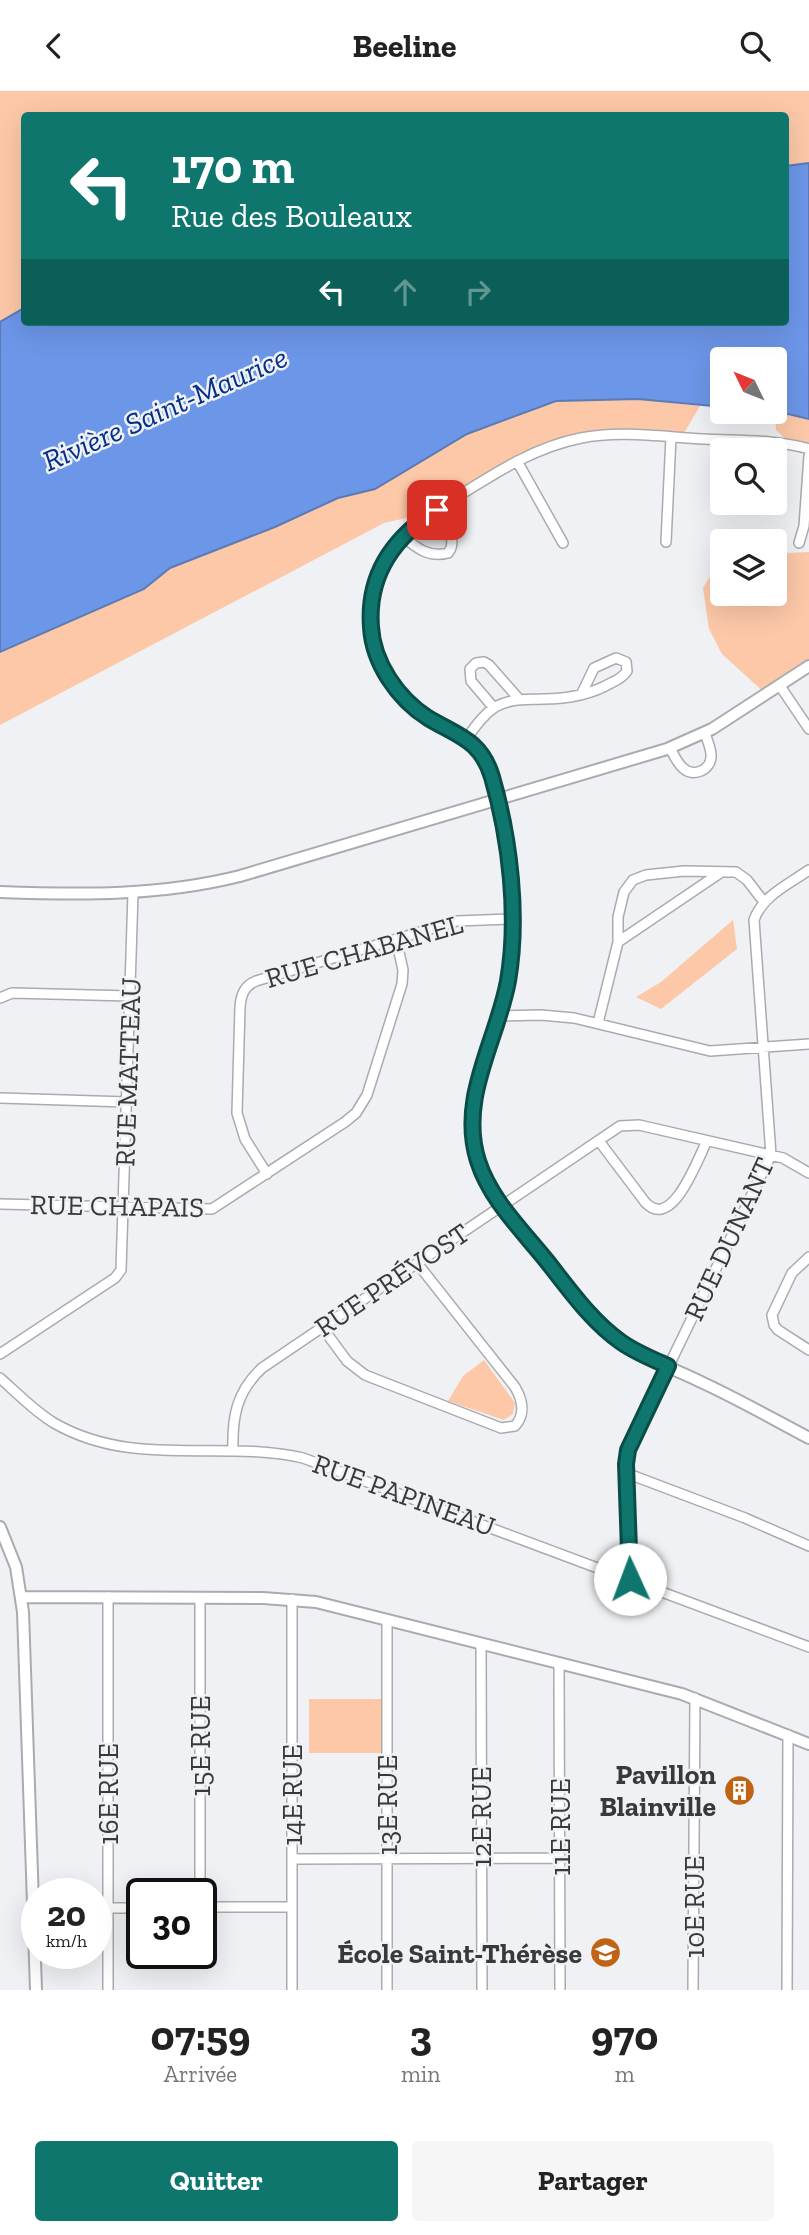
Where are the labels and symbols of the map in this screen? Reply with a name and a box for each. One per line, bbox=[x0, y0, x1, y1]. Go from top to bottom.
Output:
water label: Rivière Saint-Maurice bbox=[37, 339, 293, 479]
north arrow bbox=[710, 347, 788, 423]
pin bbox=[407, 480, 467, 540]
street label: RUE CHABANEL bbox=[261, 907, 467, 995]
street label: RUE MATTEAU bbox=[108, 977, 148, 1167]
street label: RUE DUNANT bbox=[677, 1152, 781, 1326]
street label: RUE CHAPAIS bbox=[30, 1188, 204, 1224]
street label: RUE PRÉVOST bbox=[308, 1216, 476, 1344]
street label: RUE PAPINEAU bbox=[308, 1447, 500, 1543]
position arrow bbox=[593, 1542, 667, 1616]
street label: 15E RUE bbox=[184, 1695, 217, 1797]
street label: 16E RUE bbox=[92, 1743, 125, 1845]
street label: 14E RUE bbox=[276, 1744, 309, 1846]
street label: 13E RUE bbox=[371, 1755, 404, 1855]
place label: Pavillon Blainville bbox=[599, 1758, 716, 1823]
street label: 12E RUE bbox=[465, 1766, 498, 1868]
building icon: Pavillon Blainville bbox=[722, 1773, 756, 1807]
street label: 11E RUE bbox=[544, 1778, 577, 1876]
street label: 10E RUE bbox=[678, 1855, 711, 1959]
speed limit sign: 30 bbox=[126, 1878, 217, 1969]
school or university icon: École Saint-Thérèse bbox=[588, 1936, 622, 1970]
place label: École Saint-Thérèse bbox=[337, 1937, 582, 1970]

